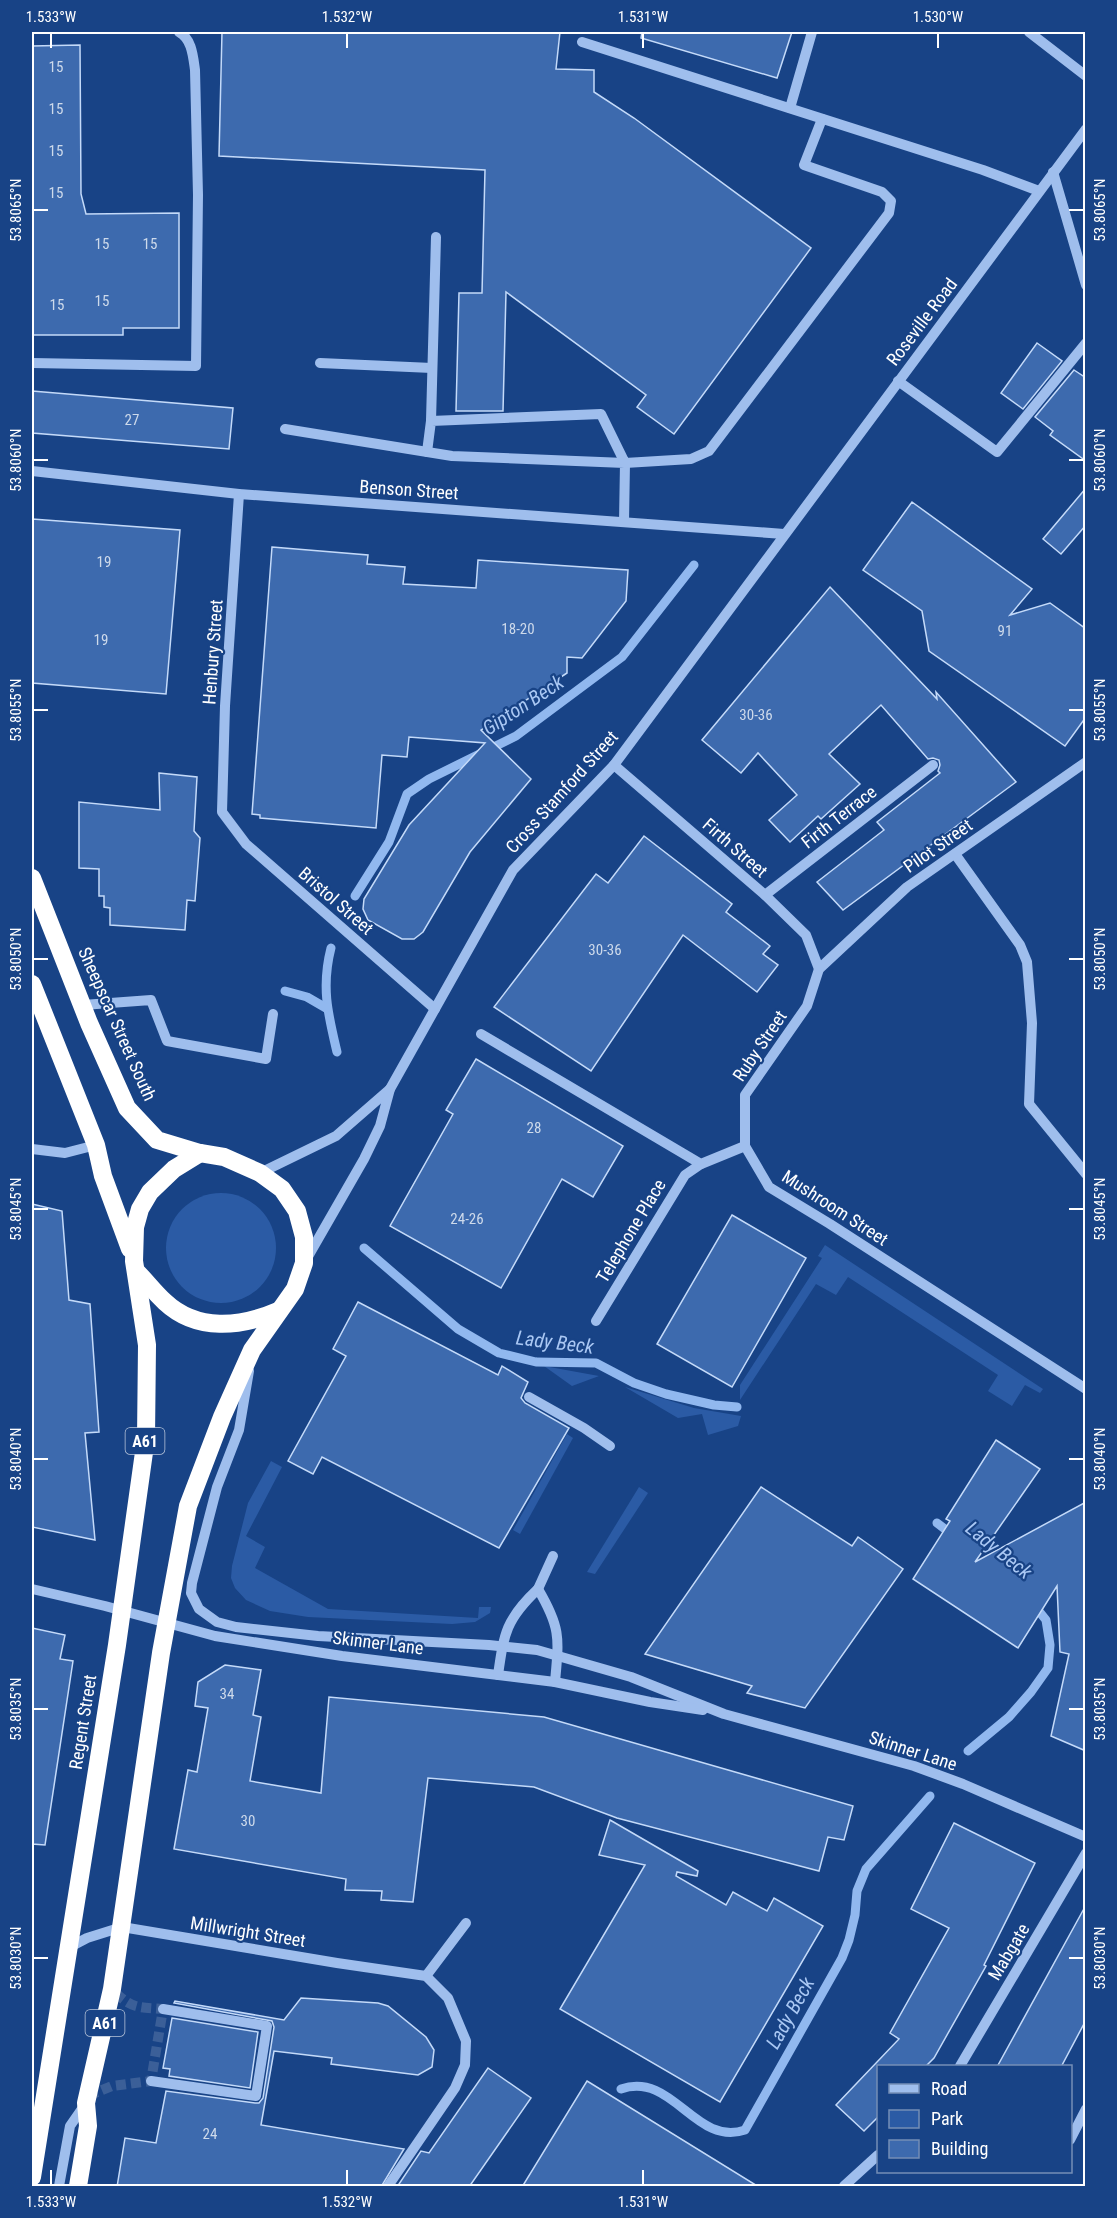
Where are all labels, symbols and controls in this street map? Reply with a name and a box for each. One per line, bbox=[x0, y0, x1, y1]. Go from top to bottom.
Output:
text: 1.533°W bbox=[26, 8, 77, 26]
text: 1.532°W bbox=[322, 8, 373, 26]
text: 1.531°W bbox=[618, 8, 669, 26]
text: 1.530°W bbox=[913, 8, 964, 26]
house number: 15 bbox=[49, 58, 63, 76]
house number: 15 bbox=[49, 100, 63, 118]
house number: 15 bbox=[49, 142, 63, 160]
text: 53.8065°N bbox=[7, 178, 25, 242]
text: 53.8065°N bbox=[1091, 178, 1109, 242]
house number: 15 bbox=[49, 184, 63, 202]
house number: 15 bbox=[95, 235, 109, 253]
house number: 15 bbox=[143, 235, 157, 253]
street label: Roseville Road bbox=[882, 274, 961, 370]
house number: 15 bbox=[95, 292, 109, 310]
house number: 15 bbox=[50, 296, 64, 314]
house number: 27 bbox=[125, 411, 139, 429]
text: 53.8060°N bbox=[7, 428, 25, 492]
text: 53.8060°N bbox=[1091, 428, 1109, 492]
street label: Benson Street bbox=[359, 476, 459, 503]
house number: 19 bbox=[97, 553, 111, 571]
street label: Henbury Street bbox=[198, 599, 227, 705]
house number: 18-20 bbox=[501, 620, 535, 638]
house number: 91 bbox=[998, 622, 1012, 640]
house number: 19 bbox=[94, 631, 108, 649]
water label: Gipton Beck bbox=[478, 669, 569, 740]
text: 53.8055°N bbox=[7, 678, 25, 742]
text: 53.8055°N bbox=[1091, 678, 1109, 742]
house number: 30-36 bbox=[739, 706, 773, 724]
street label: Cross Stamford Street bbox=[501, 726, 622, 857]
street label: Firth Terrace bbox=[797, 781, 880, 852]
street label: Firth Street bbox=[699, 814, 772, 881]
street label: Pilot Street bbox=[899, 814, 976, 877]
street label: Bristol Street bbox=[295, 862, 378, 939]
text: 53.8050°N bbox=[7, 927, 25, 991]
text: 53.8050°N bbox=[1091, 927, 1109, 991]
house number: 30-36 bbox=[588, 941, 622, 959]
street label: Sheepscar Street South bbox=[74, 944, 161, 1104]
street label: Ruby Street bbox=[728, 1006, 791, 1085]
house number: 28 bbox=[527, 1119, 541, 1137]
street label: Mushroom Street bbox=[778, 1165, 892, 1250]
street label: Telephone Place bbox=[591, 1175, 670, 1286]
text: 53.8045°N bbox=[7, 1177, 25, 1241]
text: 53.8045°N bbox=[1091, 1177, 1109, 1241]
house number: 24-26 bbox=[450, 1210, 484, 1228]
water label: Lady Beck bbox=[515, 1325, 596, 1359]
text: 53.8040°N bbox=[7, 1427, 25, 1491]
text: 53.8040°N bbox=[1091, 1427, 1109, 1491]
road number: A61 bbox=[126, 1428, 164, 1454]
water label: Lady Beck bbox=[961, 1516, 1038, 1585]
street label: Skinner Lane bbox=[331, 1627, 425, 1658]
street label: Regent Street bbox=[65, 1673, 100, 1771]
text: 53.8035°N bbox=[7, 1677, 25, 1741]
text: 53.8035°N bbox=[1091, 1677, 1109, 1741]
house number: 34 bbox=[220, 1685, 234, 1703]
street label: Skinner Lane bbox=[866, 1726, 960, 1775]
house number: 30 bbox=[241, 1812, 255, 1830]
street label: Millwright Street bbox=[189, 1912, 307, 1951]
street label: Mabgate bbox=[984, 1920, 1034, 1984]
text: 53.8030°N bbox=[7, 1926, 25, 1990]
text: 53.8030°N bbox=[1091, 1926, 1109, 1990]
water label: Lady Beck bbox=[761, 1972, 820, 2053]
road number: A61 bbox=[86, 2010, 124, 2036]
legend bbox=[877, 2065, 1072, 2173]
text: Road bbox=[931, 2078, 967, 2099]
text: Park bbox=[931, 2108, 963, 2129]
house number: 24 bbox=[203, 2125, 217, 2143]
text: Building bbox=[931, 2138, 988, 2159]
text: 1.533°W bbox=[26, 2193, 77, 2211]
text: 1.532°W bbox=[322, 2193, 373, 2211]
text: 1.531°W bbox=[618, 2193, 669, 2211]

